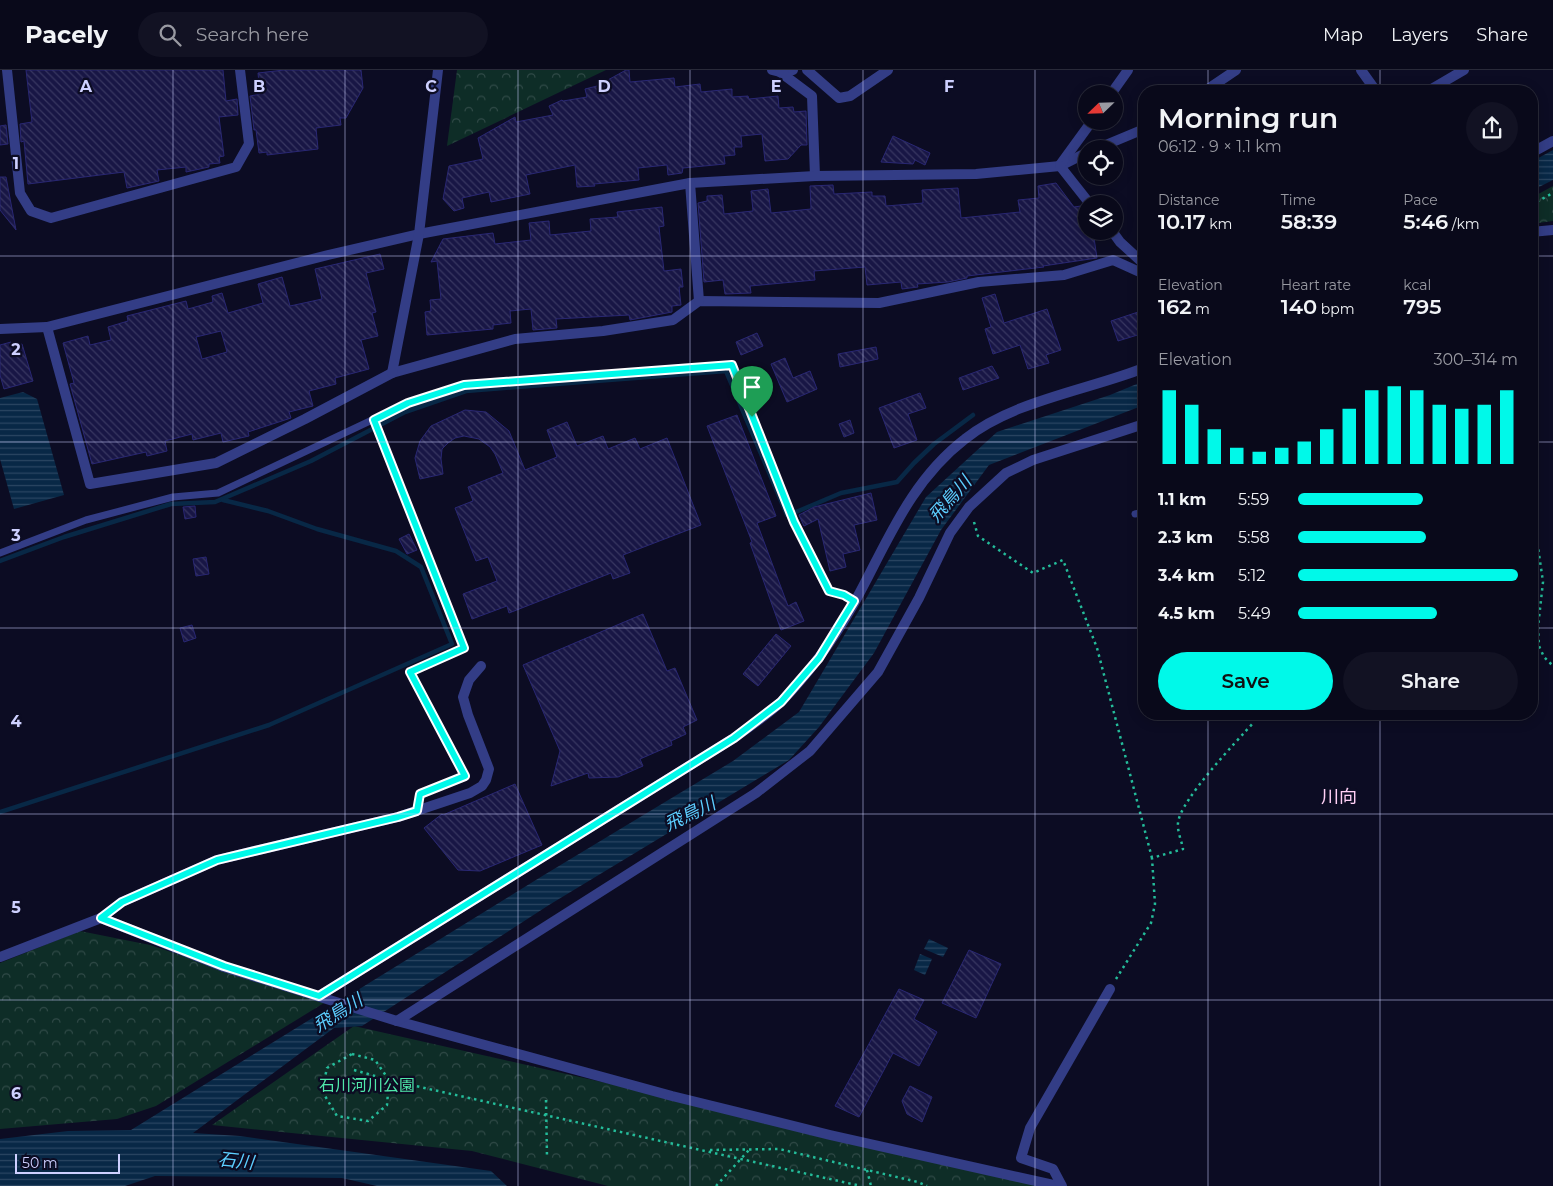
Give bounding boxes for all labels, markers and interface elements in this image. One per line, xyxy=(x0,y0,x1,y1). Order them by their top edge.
search box xyxy=(138,12,488,57)
text: Pacely xyxy=(25,20,108,49)
icon: search xyxy=(156,21,184,49)
text: Search here xyxy=(196,23,309,46)
text: Map xyxy=(1323,24,1363,46)
text: Layers xyxy=(1391,24,1448,46)
text: Share xyxy=(1476,24,1528,46)
text: A xyxy=(79,77,93,96)
text: B xyxy=(253,77,265,96)
text: C xyxy=(425,77,437,96)
text: D xyxy=(597,77,611,96)
text: E xyxy=(771,77,781,96)
text: F xyxy=(944,77,954,96)
north arrow xyxy=(1078,85,1122,130)
map controls xyxy=(1078,85,1123,240)
text: Morning run xyxy=(1158,101,1338,135)
button: share xyxy=(1466,102,1518,154)
text: 06:12 · 9 × 1.1 km xyxy=(1158,137,1282,156)
button: locate xyxy=(1078,140,1123,185)
text: 1 xyxy=(13,154,19,173)
text: Distance xyxy=(1158,191,1220,209)
text: Time xyxy=(1281,191,1316,209)
text: Pace xyxy=(1403,191,1438,209)
button: layers xyxy=(1078,195,1123,240)
text: 10.17 xyxy=(1158,209,1205,234)
text: 58:39 xyxy=(1281,209,1337,234)
text: 5:46 xyxy=(1403,209,1448,234)
text: km xyxy=(1205,215,1232,233)
text: /km xyxy=(1448,215,1480,233)
text: Elevation xyxy=(1158,276,1223,294)
text: Heart rate xyxy=(1281,276,1351,294)
text: kcal xyxy=(1403,276,1431,294)
text: 162 xyxy=(1158,294,1191,319)
text: 140 xyxy=(1281,294,1317,319)
text: 795 xyxy=(1403,294,1442,319)
text: m xyxy=(1191,300,1210,318)
text: bpm xyxy=(1317,300,1355,318)
text: 2 xyxy=(11,340,21,359)
text: Elevation xyxy=(1158,350,1232,369)
text: 300–314 m xyxy=(1433,350,1518,369)
pin xyxy=(731,366,773,417)
icon: arrive xyxy=(738,373,766,401)
water label: 飛鳥川 xyxy=(924,470,977,527)
text: 1.1 km xyxy=(1158,490,1206,509)
text: 5:59 xyxy=(1238,490,1269,509)
text: 3 xyxy=(10,526,21,545)
text: 2.3 km xyxy=(1158,528,1213,547)
text: 5:58 xyxy=(1238,528,1270,547)
text: 3.4 km xyxy=(1158,566,1214,585)
text: 5:12 xyxy=(1238,566,1265,585)
text: 4.5 km xyxy=(1158,604,1215,623)
text: 5:49 xyxy=(1238,604,1271,623)
button: Save xyxy=(1158,652,1333,710)
button: Share xyxy=(1343,652,1518,710)
text: 4 xyxy=(10,712,22,731)
district label: 川向 xyxy=(1321,786,1357,808)
water label: 飛鳥川 xyxy=(661,791,721,836)
text: 5 xyxy=(11,898,21,917)
water label: 飛鳥川 xyxy=(309,988,368,1037)
park label: 石川河川公園 xyxy=(319,1076,415,1095)
text: 6 xyxy=(11,1084,21,1103)
water label: 石川 xyxy=(217,1148,257,1174)
scale bar xyxy=(15,1151,120,1174)
text: 50 m xyxy=(22,1154,58,1172)

